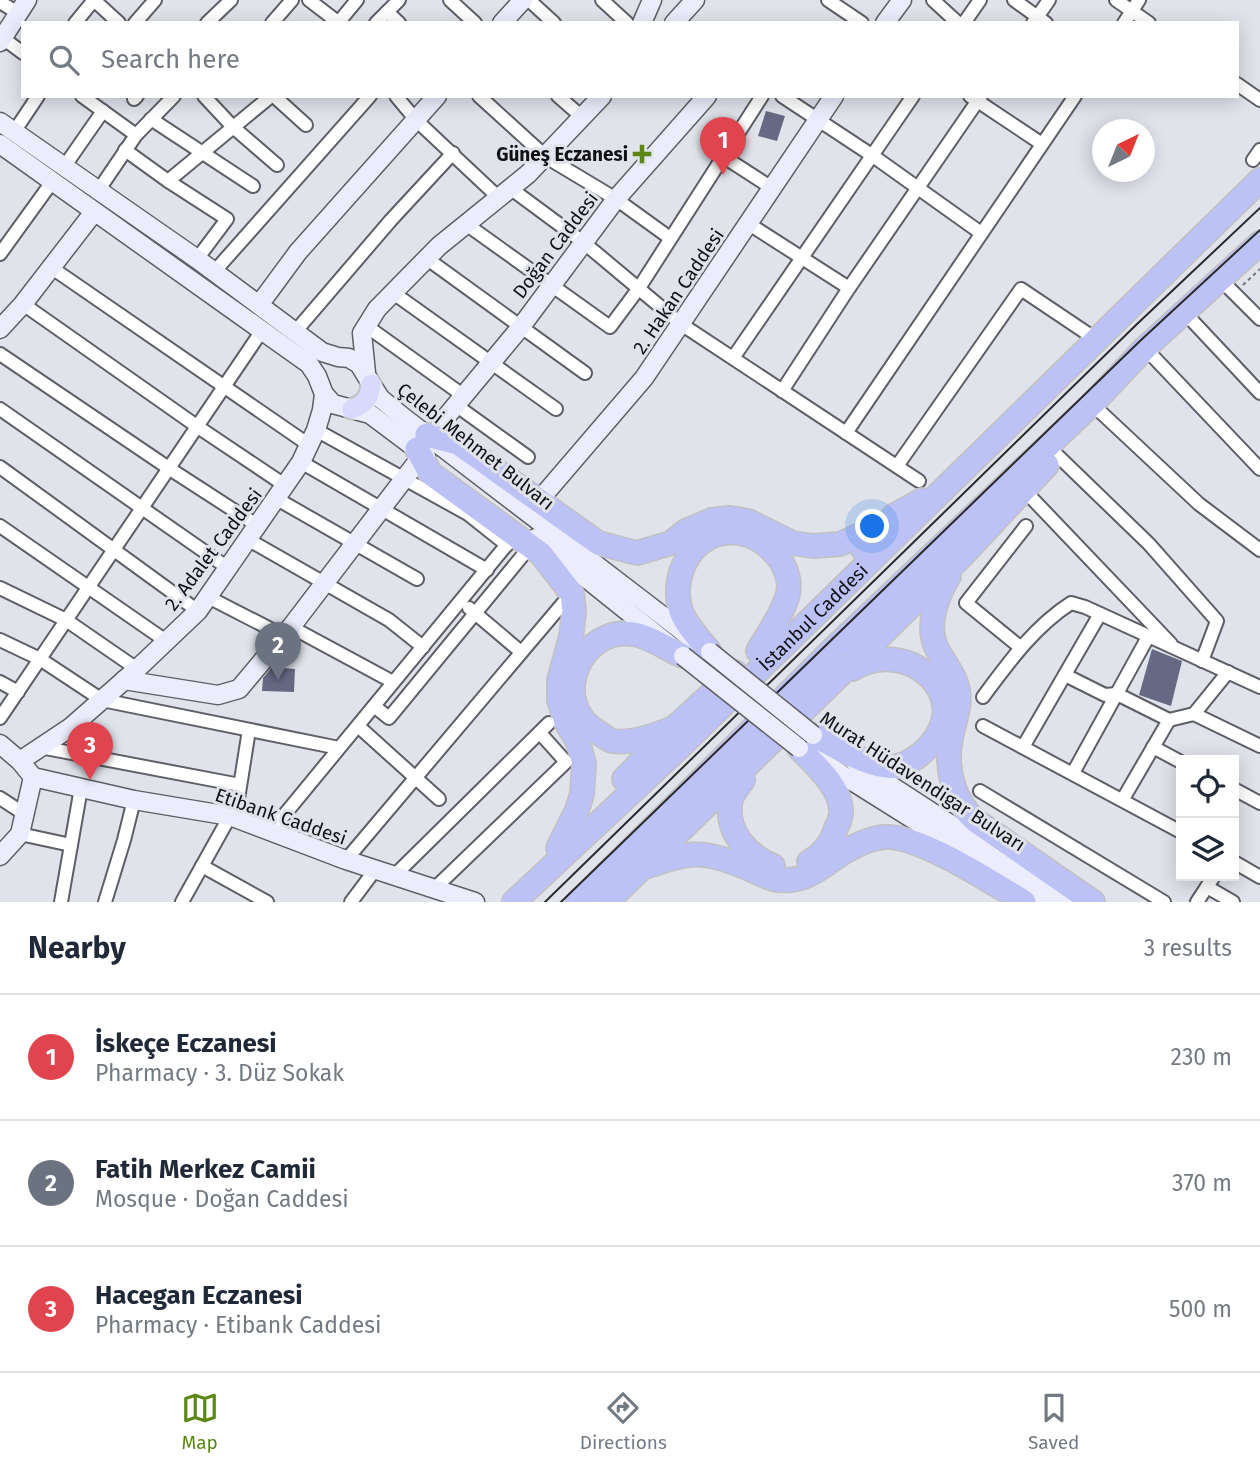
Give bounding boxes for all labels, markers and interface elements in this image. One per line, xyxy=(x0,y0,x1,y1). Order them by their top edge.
search box xyxy=(21,21,1239,98)
icon: search xyxy=(45,41,83,79)
text: Search here xyxy=(101,44,240,75)
pin: 1 xyxy=(700,117,746,175)
north arrow xyxy=(1092,119,1155,182)
place label: Güneş Eczanesi xyxy=(496,143,628,166)
marker: Güneş Eczanesi xyxy=(634,146,650,162)
street label: Doğan Caddesi xyxy=(508,187,603,303)
street label: 2. Hakan Caddesi xyxy=(628,224,729,358)
street label: Çelebi Mehmet Bulvarı xyxy=(393,378,559,515)
street label: 2. Adalet Caddesi xyxy=(160,484,267,615)
your location xyxy=(855,509,889,543)
street label: İstanbul Caddesi xyxy=(754,559,873,676)
pin: 2 xyxy=(255,622,301,680)
street label: Murat Hüdavendigar Bulvarı xyxy=(816,706,1030,856)
pin: 3 xyxy=(67,722,113,780)
map controls xyxy=(1176,755,1239,881)
button: locate xyxy=(1176,755,1239,818)
street label: Etibank Caddesi xyxy=(212,783,350,850)
button: layers xyxy=(1176,818,1239,881)
text: Nearby xyxy=(28,930,126,966)
text: 3 results xyxy=(1144,934,1232,962)
text: İskeçe Eczanesi xyxy=(95,1028,277,1059)
text: 1 xyxy=(46,1043,56,1071)
text: 230 m xyxy=(1171,1043,1232,1071)
text: Pharmacy · 3. Düz Sokak xyxy=(95,1059,344,1087)
text: Fatih Merkez Camii xyxy=(95,1154,316,1185)
text: 2 xyxy=(45,1169,57,1197)
text: 370 m xyxy=(1172,1169,1232,1197)
text: Mosque · Doğan Caddesi xyxy=(95,1185,349,1213)
text: Hacegan Eczanesi xyxy=(95,1280,303,1311)
text: 3 xyxy=(45,1295,57,1323)
text: 500 m xyxy=(1169,1295,1232,1323)
text: Pharmacy · Etibank Caddesi xyxy=(95,1311,382,1339)
tab: Map xyxy=(181,1389,219,1454)
tab: Directions xyxy=(580,1389,667,1454)
tab: Saved xyxy=(1028,1389,1079,1454)

